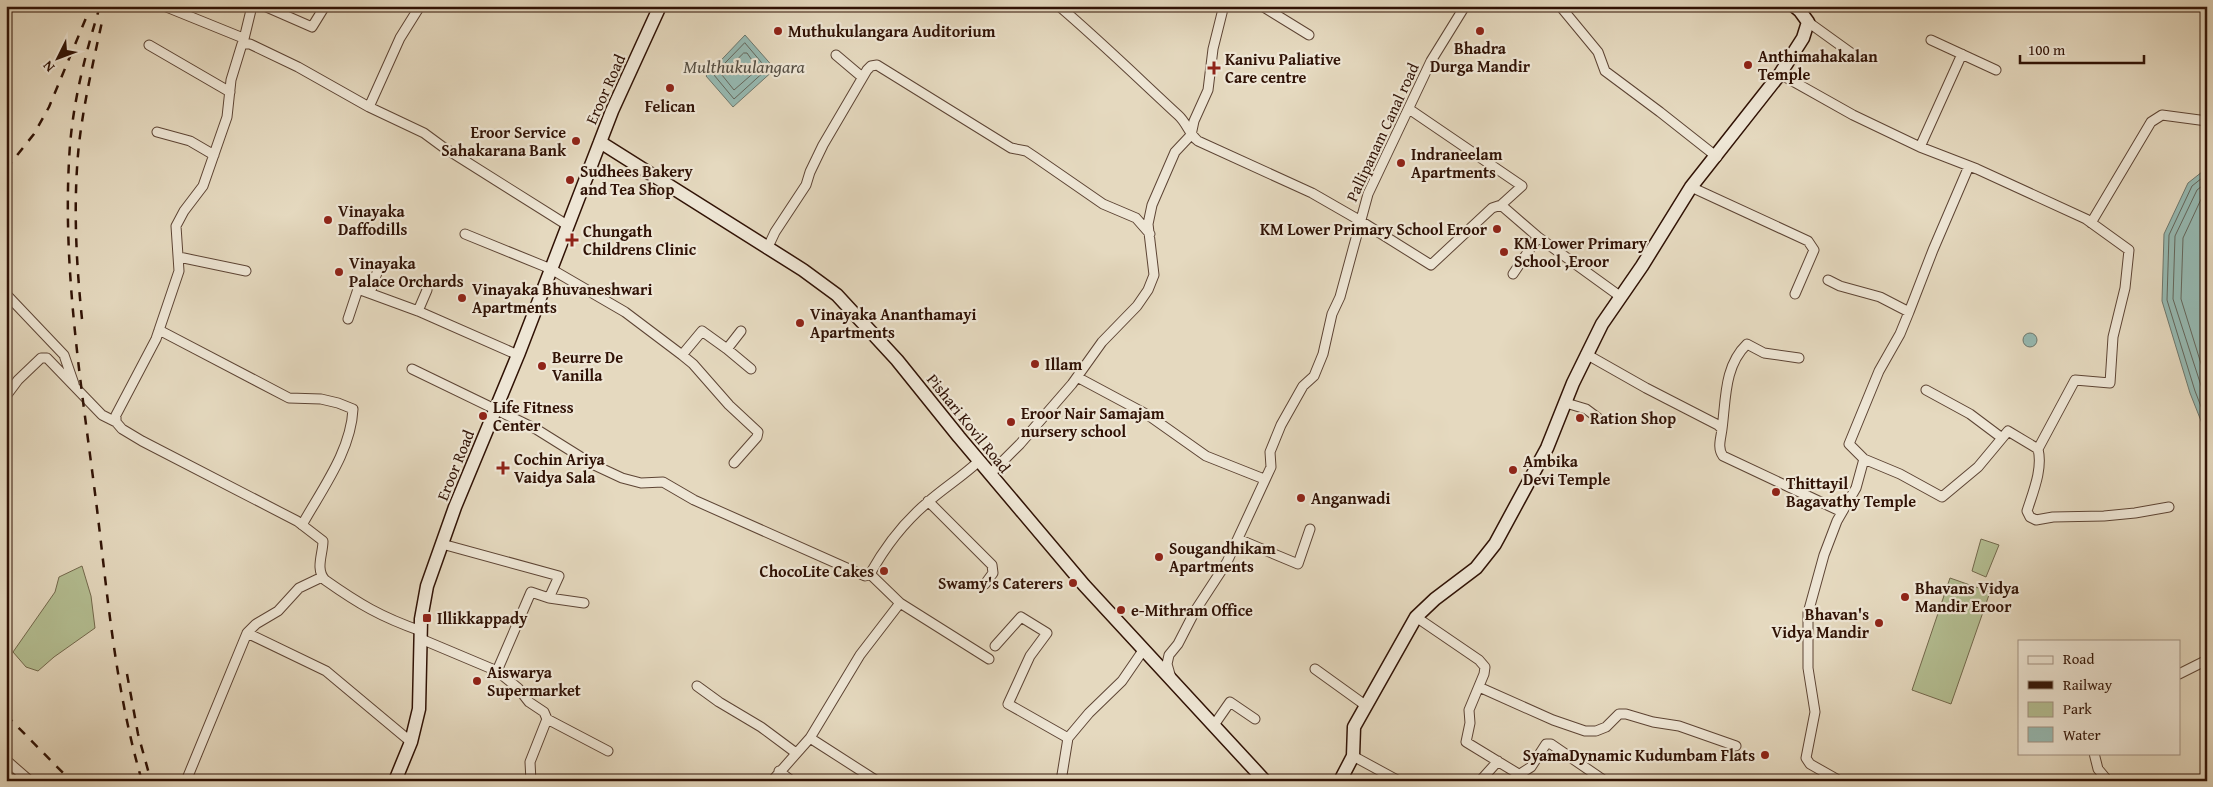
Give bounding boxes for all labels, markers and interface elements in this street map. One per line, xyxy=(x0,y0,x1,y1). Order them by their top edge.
place label: Muthukulangara Auditorium xyxy=(788,19,996,43)
marker: Muthukulangara Auditorium xyxy=(772,25,784,37)
marker: Bhadra Durga Mandir xyxy=(1474,25,1486,37)
north arrow xyxy=(32,32,82,82)
scale bar xyxy=(2020,32,2144,64)
place label: Bhadra Durga Mandir xyxy=(1430,36,1531,78)
text: 100 m xyxy=(2028,39,2066,60)
place label: Anthimahakalan Temple xyxy=(1758,44,1878,86)
place label: Kanivu Paliative Care centre xyxy=(1225,47,1341,89)
street label: Eroor Road xyxy=(579,50,631,128)
water label: Multhukulangara xyxy=(683,53,805,80)
text: N xyxy=(37,56,59,77)
street label: Pallipanam Canal road xyxy=(1339,58,1425,205)
marker: Anthimahakalan Temple xyxy=(1742,59,1754,71)
marker: Kanivu Paliative Care centre xyxy=(1207,61,1221,75)
marker: Felican xyxy=(664,82,676,94)
place label: Felican xyxy=(645,94,696,118)
place label: Eroor Service Sahakarana Bank xyxy=(441,120,567,162)
marker: Eroor Service Sahakarana Bank xyxy=(570,135,582,147)
place label: Indraneelam Apartments xyxy=(1411,142,1503,184)
marker: Indraneelam Apartments xyxy=(1395,157,1407,169)
place label: Sudhees Bakery and Tea Shop xyxy=(580,159,693,201)
marker: Sudhees Bakery and Tea Shop xyxy=(564,174,576,186)
place label: Vinayaka Daffodills xyxy=(338,199,407,241)
marker: Vinayaka Daffodills xyxy=(322,214,334,226)
place label: KM Lower Primary School Eroor xyxy=(1260,217,1488,241)
place label: Chungath Childrens Clinic xyxy=(583,219,697,261)
marker: KM Lower Primary School Eroor xyxy=(1491,223,1503,235)
place label: KM Lower Primary School ,Eroor xyxy=(1514,231,1648,273)
marker: Chungath Childrens Clinic xyxy=(565,233,579,247)
marker: KM Lower Primary School ,Eroor xyxy=(1498,246,1510,258)
place label: Vinayaka Palace Orchards xyxy=(349,251,464,293)
marker: Vinayaka Palace Orchards xyxy=(333,266,345,278)
place label: Vinayaka Bhuvaneshwari Apartments xyxy=(472,277,652,319)
marker: Vinayaka Bhuvaneshwari Apartments xyxy=(456,292,468,304)
place label: Vinayaka Ananthamayi Apartments xyxy=(810,302,976,344)
marker: Vinayaka Ananthamayi Apartments xyxy=(794,317,806,329)
place label: Beurre De Vanilla xyxy=(552,345,623,387)
place label: Illam xyxy=(1045,352,1083,376)
marker: Illam xyxy=(1029,358,1041,370)
marker: Beurre De Vanilla xyxy=(536,360,548,372)
street label: Pishari Kovil Road xyxy=(921,368,1017,478)
place label: Life Fitness Center xyxy=(493,395,574,437)
place label: Eroor Nair Samajam nursery school xyxy=(1021,401,1165,443)
place label: Ration Shop xyxy=(1590,406,1676,430)
marker: Life Fitness Center xyxy=(477,410,489,422)
marker: Ration Shop xyxy=(1574,412,1586,424)
marker: Eroor Nair Samajam nursery school xyxy=(1005,416,1017,428)
street label: Eroor Road xyxy=(430,426,480,504)
place label: Cochin Ariya Vaidya Sala xyxy=(514,447,606,489)
place label: Ambika Devi Temple xyxy=(1523,449,1610,491)
marker: Cochin Ariya Vaidya Sala xyxy=(496,461,510,475)
marker: Ambika Devi Temple xyxy=(1507,464,1519,476)
place label: Thittayil Bagavathy Temple xyxy=(1786,471,1916,513)
place label: Anganwadi xyxy=(1311,486,1390,510)
marker: Thittayil Bagavathy Temple xyxy=(1770,486,1782,498)
marker: Anganwadi xyxy=(1295,492,1307,504)
place label: Sougandhikam Apartments xyxy=(1169,536,1276,578)
marker: Sougandhikam Apartments xyxy=(1153,551,1165,563)
place label: ChocoLite Cakes xyxy=(760,559,874,583)
marker: ChocoLite Cakes xyxy=(878,565,890,577)
place label: Swamy's Caterers xyxy=(938,571,1063,595)
place label: Bhavans Vidya Mandir Eroor xyxy=(1915,576,2020,618)
marker: Swamy's Caterers xyxy=(1067,577,1079,589)
marker: Bhavans Vidya Mandir Eroor xyxy=(1899,591,1911,603)
place label: e-Mithram Office xyxy=(1131,598,1253,622)
place label: Bhavan's Vidya Mandir xyxy=(1772,602,1870,644)
marker: e-Mithram Office xyxy=(1115,604,1127,616)
place label: Illikkappady xyxy=(437,606,528,630)
marker: Illikkappady xyxy=(421,612,433,624)
marker: Bhavan's Vidya Mandir xyxy=(1873,617,1885,629)
legend xyxy=(2018,640,2180,754)
text: Road xyxy=(2063,648,2094,669)
place label: Aiswarya Supermarket xyxy=(487,660,581,702)
text: Railway xyxy=(2063,674,2113,695)
marker: Aiswarya Supermarket xyxy=(471,675,483,687)
text: Park xyxy=(2063,698,2092,719)
text: Water xyxy=(2063,724,2101,745)
place label: SyamaDynamic Kudumbam Flats xyxy=(1523,743,1755,767)
marker: SyamaDynamic Kudumbam Flats xyxy=(1759,749,1771,761)

